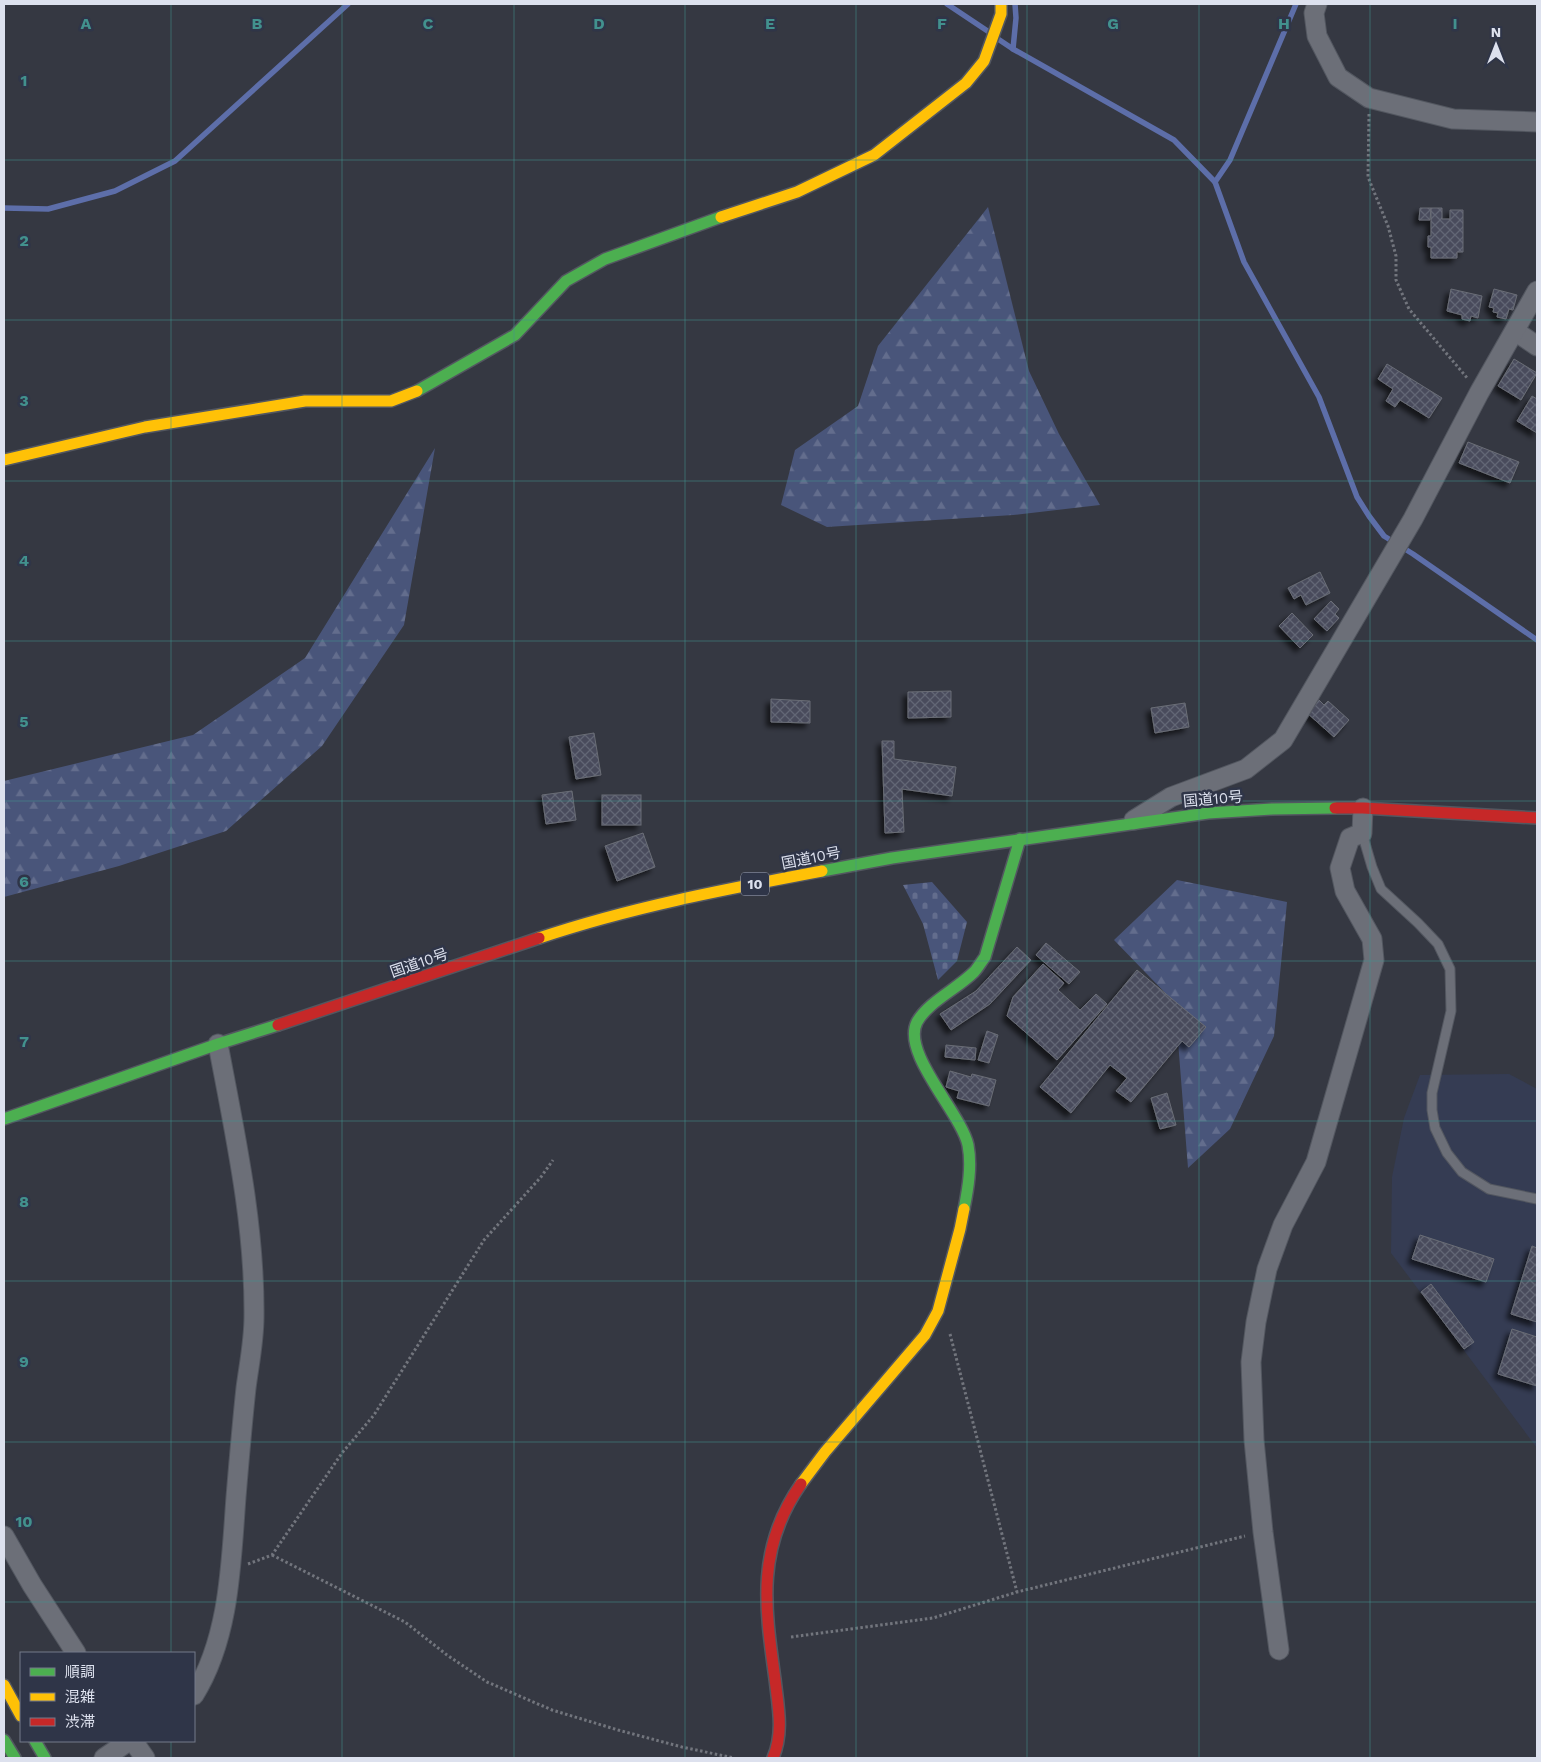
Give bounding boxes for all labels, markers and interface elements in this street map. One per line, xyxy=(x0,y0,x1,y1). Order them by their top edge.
text: A xyxy=(81,14,92,33)
text: B xyxy=(252,14,263,33)
text: C xyxy=(423,14,434,33)
text: D xyxy=(593,14,605,33)
text: E xyxy=(765,14,775,33)
text: F xyxy=(937,14,947,33)
text: G xyxy=(1107,14,1119,33)
text: H xyxy=(1278,14,1290,33)
text: I xyxy=(1452,14,1458,33)
north arrow xyxy=(1471,20,1521,70)
text: N xyxy=(1491,24,1501,40)
text: 1 xyxy=(21,71,27,90)
text: 2 xyxy=(19,231,29,250)
text: 3 xyxy=(19,391,29,410)
text: 4 xyxy=(19,551,29,570)
text: 5 xyxy=(19,712,29,731)
street label: 国道10号 xyxy=(1182,787,1244,811)
street label: 国道10号 xyxy=(780,843,842,873)
text: 6 xyxy=(19,872,29,891)
road number: 10 xyxy=(741,872,769,896)
street label: 国道10号 xyxy=(388,945,450,981)
text: 7 xyxy=(19,1032,29,1051)
text: 8 xyxy=(19,1192,29,1211)
text: 9 xyxy=(19,1352,29,1371)
text: 10 xyxy=(15,1512,33,1531)
legend xyxy=(20,1652,195,1742)
text: 順調 xyxy=(65,1663,95,1681)
text: 混雑 xyxy=(65,1688,95,1706)
text: 渋滞 xyxy=(65,1713,95,1731)

